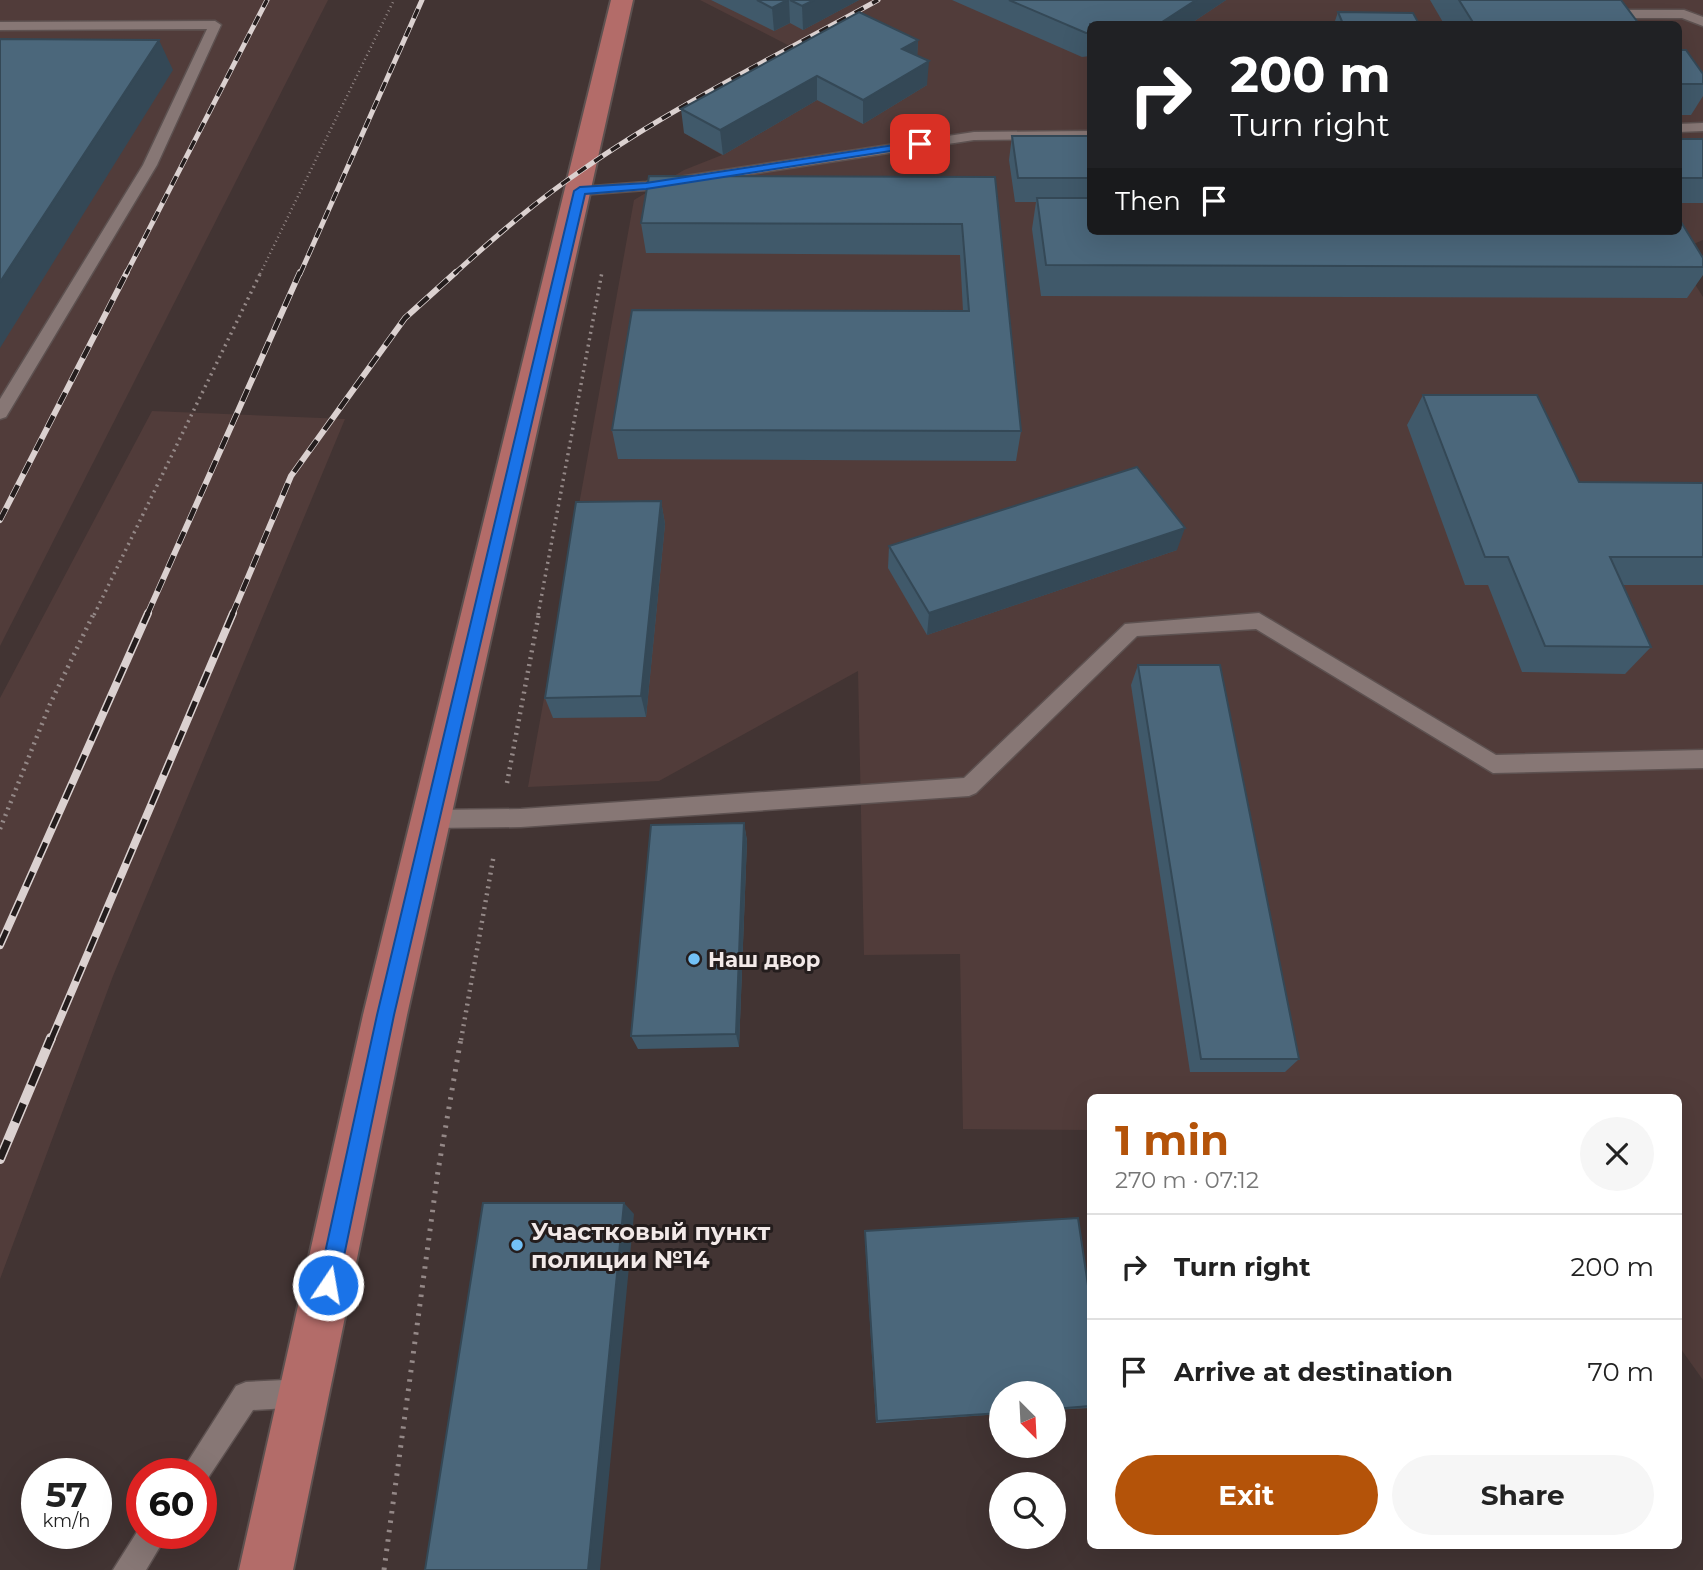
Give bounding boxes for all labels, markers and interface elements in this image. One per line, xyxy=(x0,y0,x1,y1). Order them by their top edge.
text: 200 m xyxy=(1230,45,1391,104)
icon: right xyxy=(1115,49,1206,140)
text: Turn right xyxy=(1230,105,1390,144)
pin xyxy=(890,114,950,174)
icon: arrive xyxy=(901,125,939,163)
icon: arrive xyxy=(1195,182,1233,220)
text: Then xyxy=(1115,185,1181,217)
place label: Наш двор xyxy=(708,947,820,972)
marker: Наш двор xyxy=(686,951,702,967)
text: 1 min xyxy=(1115,1114,1229,1166)
button: close xyxy=(1580,1117,1654,1191)
text: 270 m · 07:12 xyxy=(1115,1166,1259,1194)
place label: Участковый пункт полиции №14 xyxy=(531,1217,771,1274)
marker: Участковый пункт полиции №14 xyxy=(509,1237,525,1253)
position arrow xyxy=(291,1248,365,1322)
icon: right xyxy=(1115,1248,1153,1286)
text: Turn right xyxy=(1174,1251,1310,1283)
text: 200 m xyxy=(1570,1251,1654,1283)
icon: arrive xyxy=(1115,1353,1153,1391)
text: Arrive at destination xyxy=(1174,1356,1453,1388)
text: 70 m xyxy=(1588,1356,1654,1388)
north arrow xyxy=(989,1381,1066,1458)
map controls xyxy=(989,1381,1066,1549)
button: Exit xyxy=(1115,1455,1378,1535)
button: Share xyxy=(1392,1455,1654,1535)
speed limit sign: 60 xyxy=(126,1458,217,1549)
button: search xyxy=(989,1472,1066,1549)
text: 57 xyxy=(45,1473,88,1516)
text: km/h xyxy=(42,1510,91,1532)

